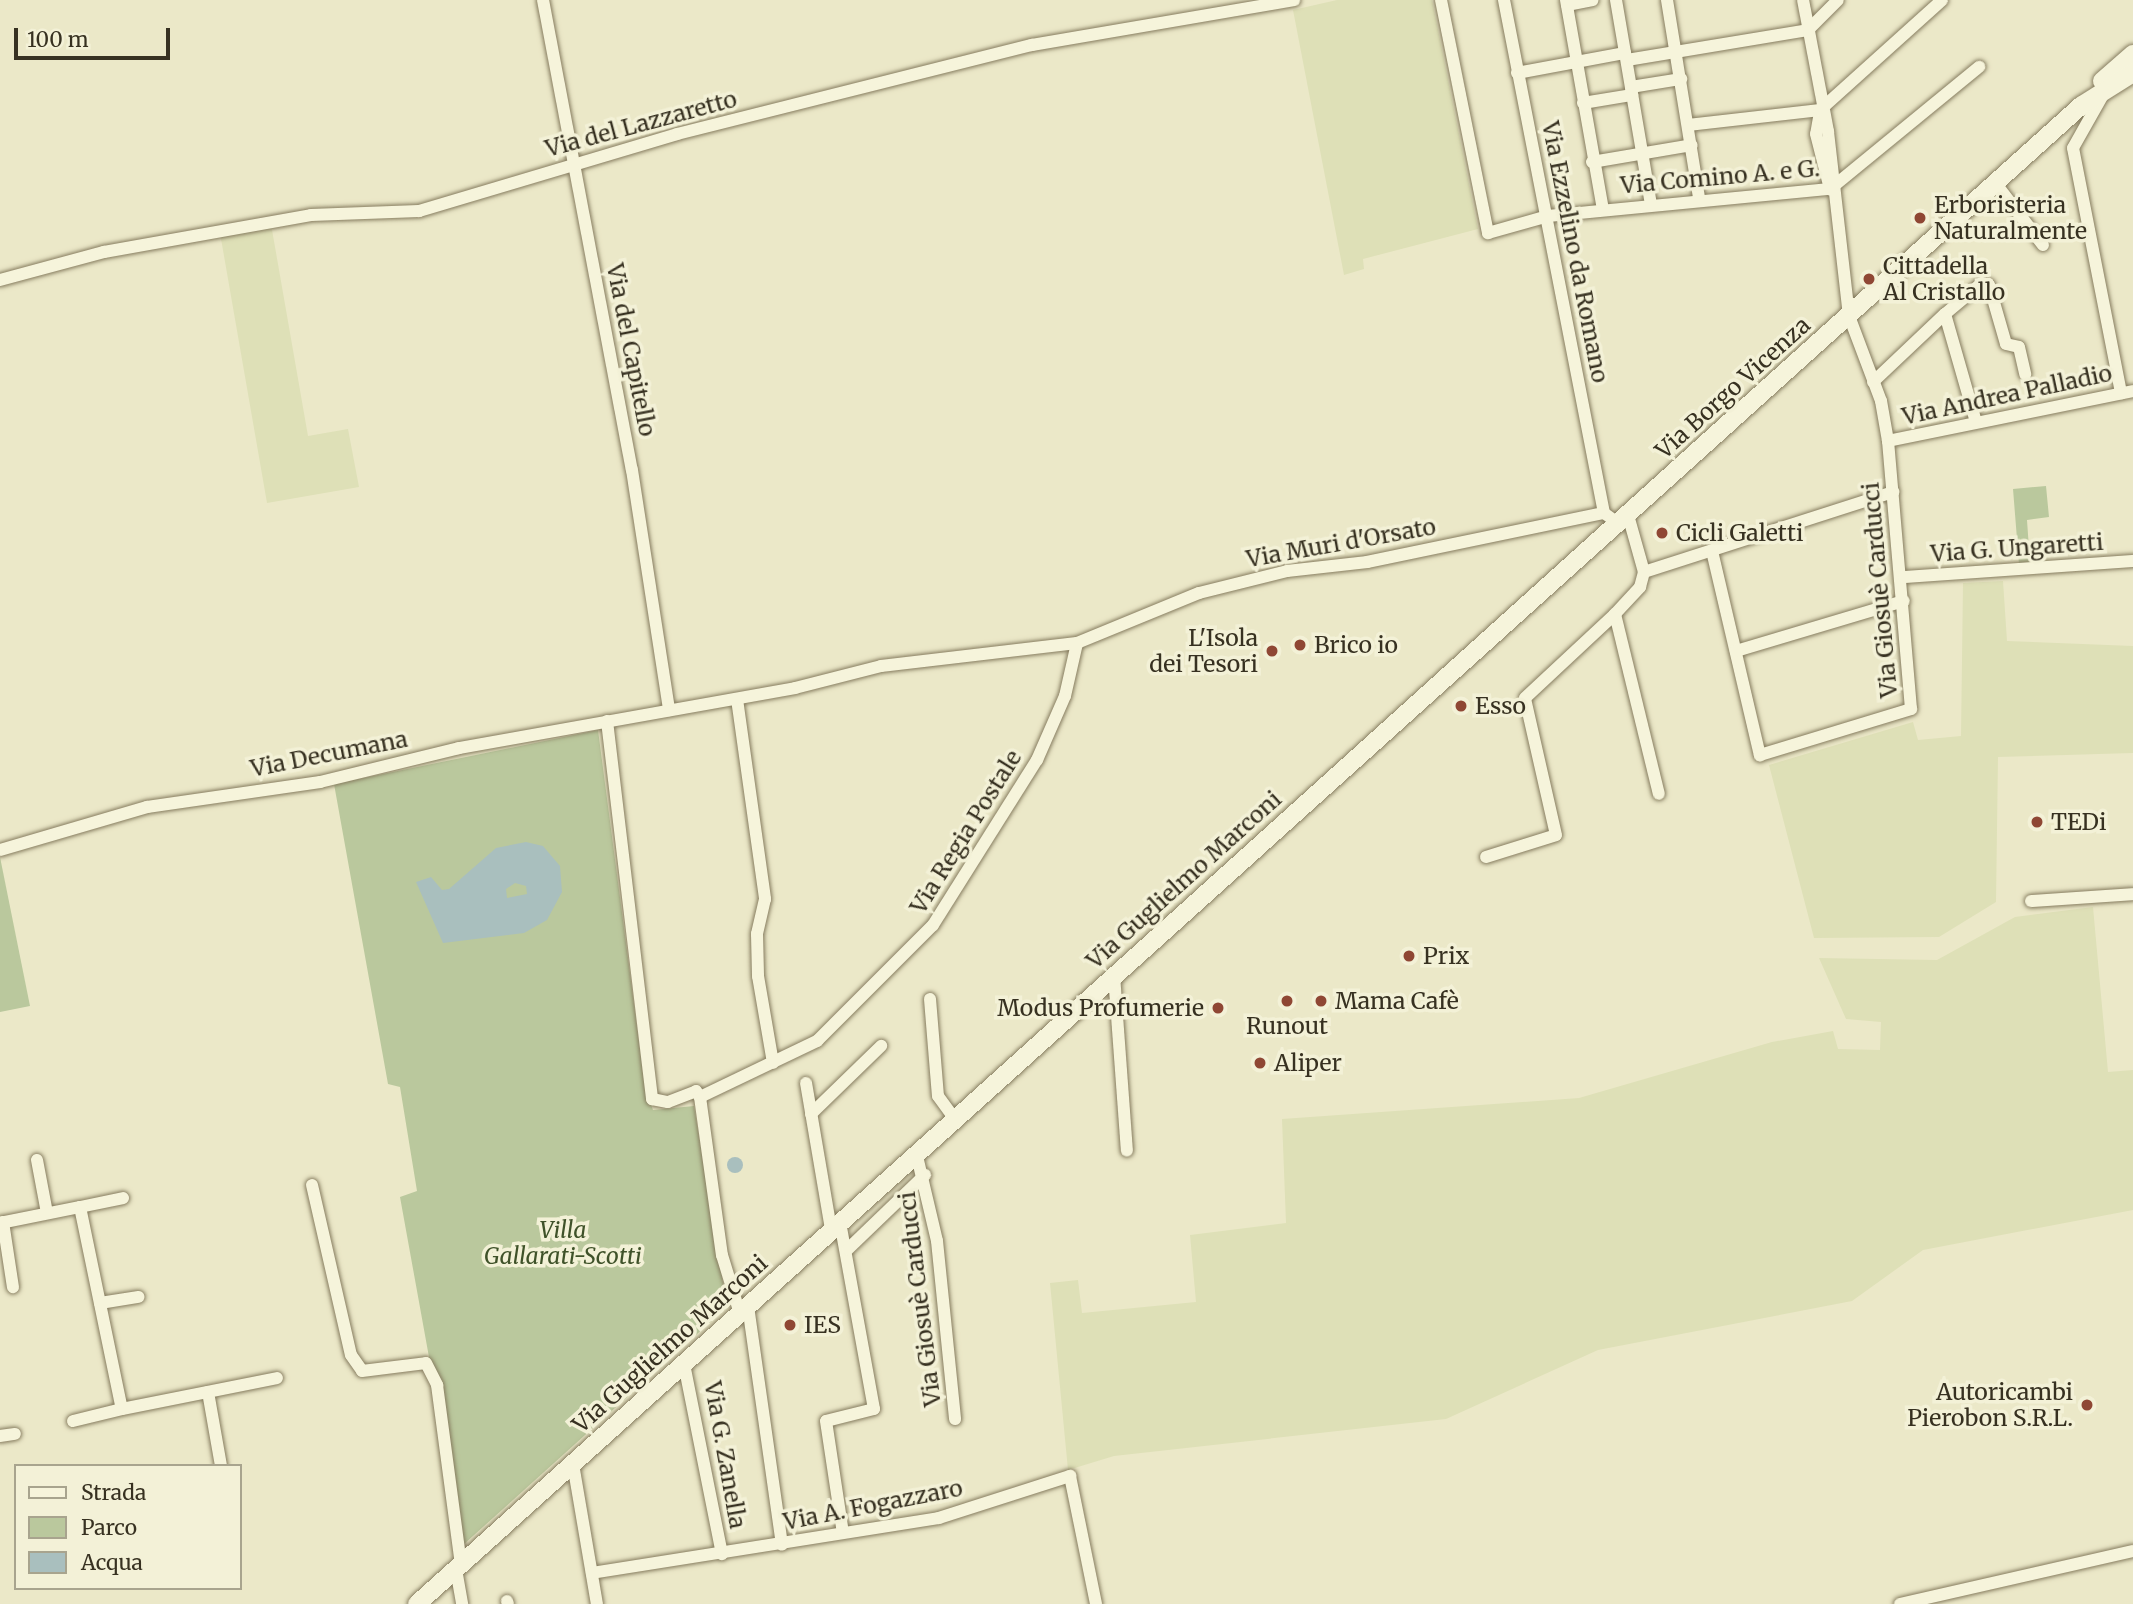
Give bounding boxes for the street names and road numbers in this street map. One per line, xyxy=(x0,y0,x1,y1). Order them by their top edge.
street label: Via del Lazzaretto xyxy=(542,85,740,163)
street label: Via Ezzelino da Romano xyxy=(1536,119,1614,385)
street label: Via Comino A. e G. xyxy=(1619,155,1821,199)
street label: Via del Capitello xyxy=(601,261,661,439)
street label: Via Borgo Vicenza xyxy=(1650,311,1816,465)
street label: Via Andrea Palladio xyxy=(1900,359,2114,431)
street label: Via Giosuè Carducci xyxy=(1857,481,1903,699)
street label: Via Muri d'Orsato xyxy=(1244,513,1438,573)
street label: Via G. Ungaretti xyxy=(1930,528,2104,568)
street label: Via Decumana xyxy=(248,725,410,783)
street label: Via Regia Postale xyxy=(905,745,1027,919)
street label: Via Guglielmo Marconi xyxy=(1081,785,1287,975)
street label: Via Giosuè Carducci xyxy=(893,1190,947,1408)
street label: Via Guglielmo Marconi xyxy=(567,1249,773,1439)
street label: Via G. Zanella xyxy=(698,1379,752,1531)
street label: Via A. Fogazzaro xyxy=(781,1474,965,1536)

